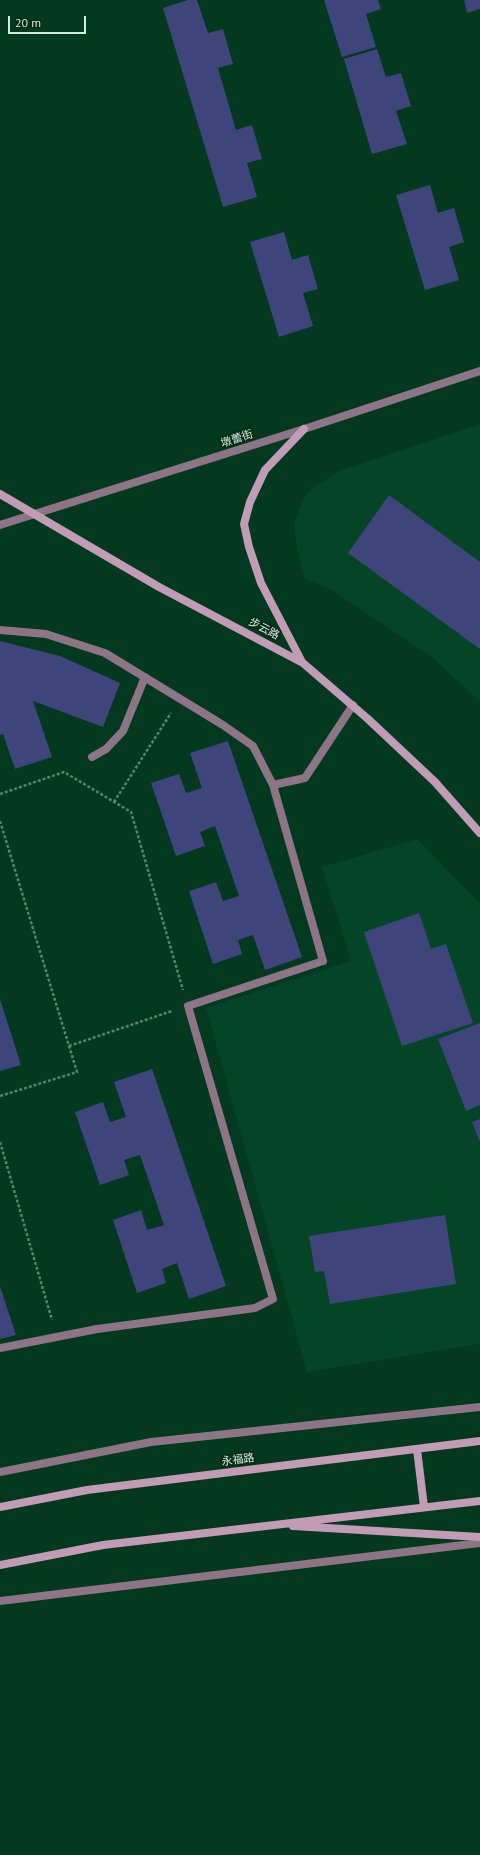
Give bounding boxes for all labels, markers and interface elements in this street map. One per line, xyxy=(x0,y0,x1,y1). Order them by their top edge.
scale bar xyxy=(10,8,88,34)
text: 20 m xyxy=(15,15,41,30)
street label: 墩蕾街 xyxy=(219,428,255,450)
street label: 步云路 xyxy=(246,615,282,643)
street label: 永福路 xyxy=(221,1451,255,1469)

